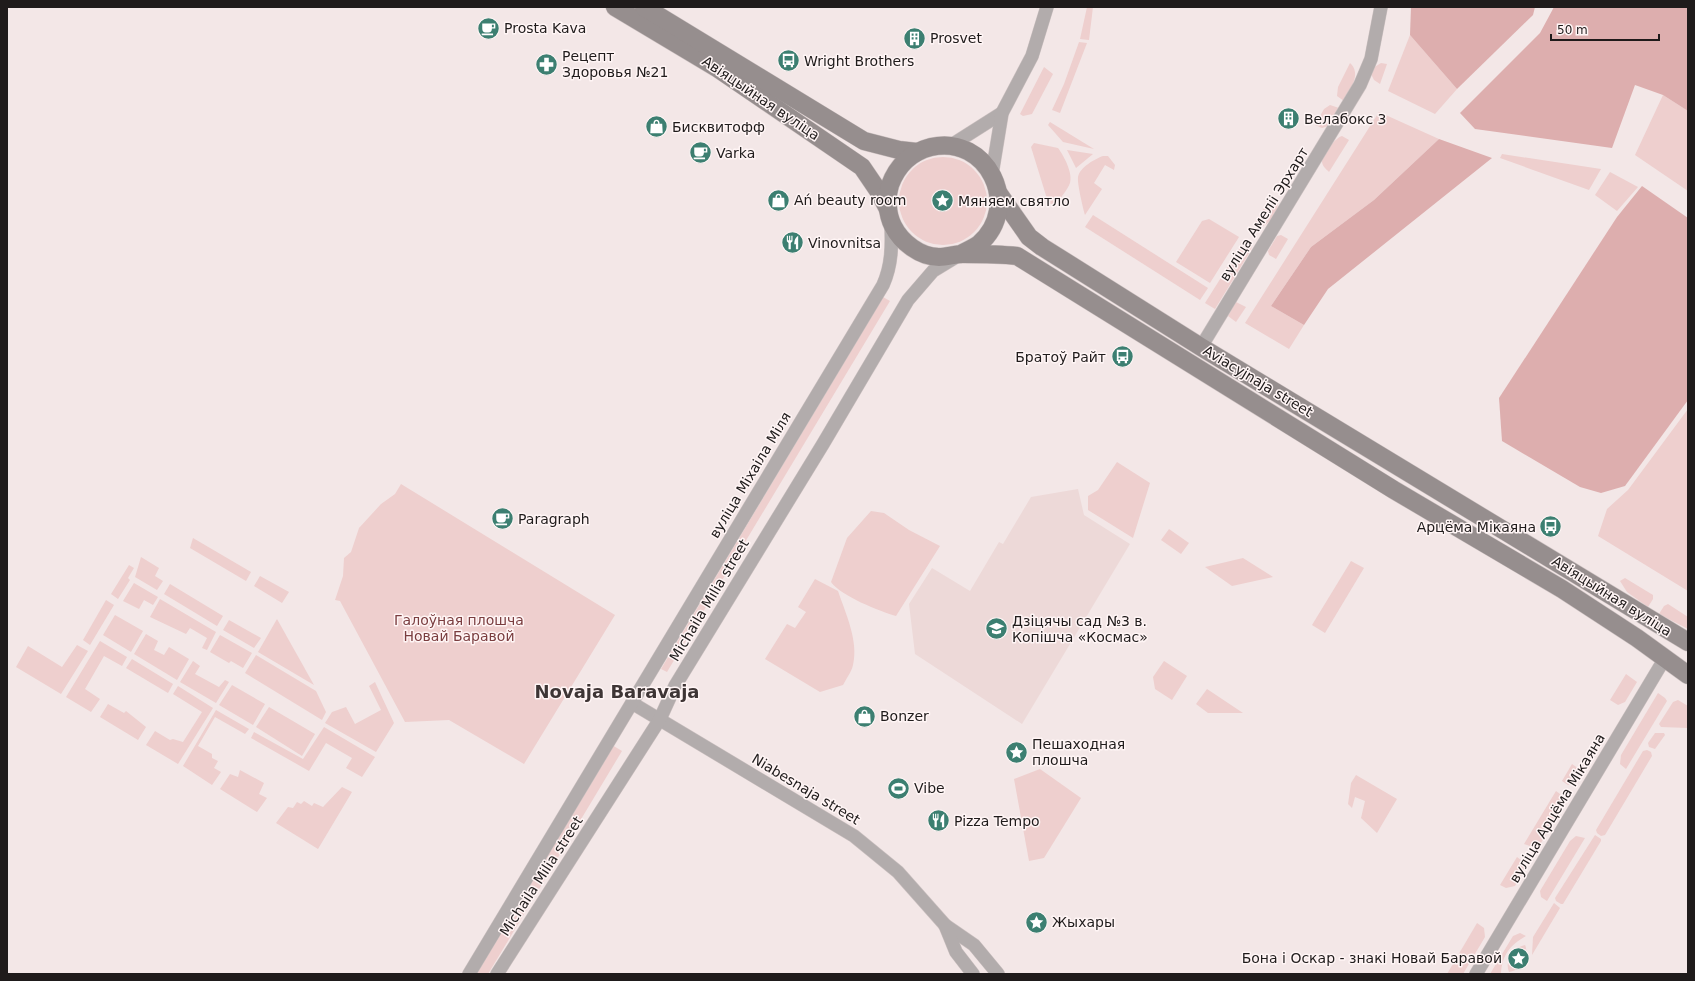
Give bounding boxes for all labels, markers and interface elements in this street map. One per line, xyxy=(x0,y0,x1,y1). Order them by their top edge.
cafe icon: Prosta Kava xyxy=(476,15,502,41)
scale bar xyxy=(1551,16,1659,42)
place label: Prosta Kava xyxy=(504,20,586,36)
text: 50 m xyxy=(1557,23,1588,37)
building icon: Prosvet xyxy=(901,25,927,51)
place label: Prosvet xyxy=(930,30,982,46)
place label: Рецепт Здоровья №21 xyxy=(562,48,668,80)
bus stop icon: Wright Brothers xyxy=(776,48,802,74)
pharmacy icon: Рецепт Здоровья №21 xyxy=(534,51,560,77)
street label: Авіяцыйная вуліца xyxy=(699,53,823,143)
place label: Wright Brothers xyxy=(804,53,914,69)
building icon: Велабокс 3 xyxy=(1276,106,1302,132)
place label: Велабокс 3 xyxy=(1304,111,1386,127)
shop icon: Бисквитофф xyxy=(644,114,670,140)
place label: Бисквитофф xyxy=(672,119,765,135)
cafe icon: Varka xyxy=(687,140,713,166)
street label: вуліца Амеліі Эрхарт xyxy=(1216,144,1312,284)
place label: Varka xyxy=(716,145,755,161)
shop icon: Ań beauty room xyxy=(765,187,791,213)
place icon: Мяняем святло xyxy=(930,188,956,214)
place label: Ań beauty room xyxy=(794,192,906,208)
place label: Мяняем святло xyxy=(958,193,1070,209)
restaurant icon: Vinovnitsa xyxy=(780,230,806,256)
place label: Vinovnitsa xyxy=(808,235,881,251)
street label: Aviacyjnaja street xyxy=(1200,342,1316,420)
bus stop icon: Братоў Райт xyxy=(1109,344,1135,370)
place label: Братоў Райт xyxy=(1015,349,1106,365)
street label: вуліца Міхаіла Міля xyxy=(706,409,794,541)
cafe icon: Paragraph xyxy=(490,506,516,532)
place label: Paragraph xyxy=(518,511,590,527)
bus stop icon: Арцёма Мікаяна xyxy=(1538,514,1564,540)
place label: Арцёма Мікаяна xyxy=(1417,519,1536,535)
street label: Michaila Milia street xyxy=(666,536,752,664)
street label: Авіяцыйная вуліца xyxy=(1549,553,1675,639)
park label: Галоўная плошча Новай Баравой xyxy=(394,612,524,644)
place label: Дзіцячы сад №3 в. Копішча «Космас» xyxy=(1012,613,1148,645)
school or university icon: Дзіцячы сад №3 в. Копішча «Космас» xyxy=(983,616,1009,642)
district label: Novaja Baravaja xyxy=(535,681,699,702)
shop icon: Bonzer xyxy=(852,703,878,729)
place label: Bonzer xyxy=(880,708,929,724)
street label: вуліца Арцёма Мікаяна xyxy=(1506,730,1608,886)
place label: Пешаходная плошча xyxy=(1032,736,1125,768)
place icon: Пешаходная плошча xyxy=(1003,739,1029,765)
street label: Niabesnaja street xyxy=(749,750,863,828)
sports icon: Vibe xyxy=(885,775,911,801)
place label: Vibe xyxy=(914,780,945,796)
restaurant icon: Pizza Tempo xyxy=(926,808,952,834)
street label: Michaila Milia street xyxy=(496,813,586,939)
place label: Pizza Tempo xyxy=(954,813,1040,829)
place icon: Жыхары xyxy=(1023,909,1049,935)
place label: Жыхары xyxy=(1052,914,1115,930)
place icon: Бона і Оскар - знакі Новай Баравой xyxy=(1505,945,1531,971)
place label: Бона і Оскар - знакі Новай Баравой xyxy=(1242,950,1502,966)

